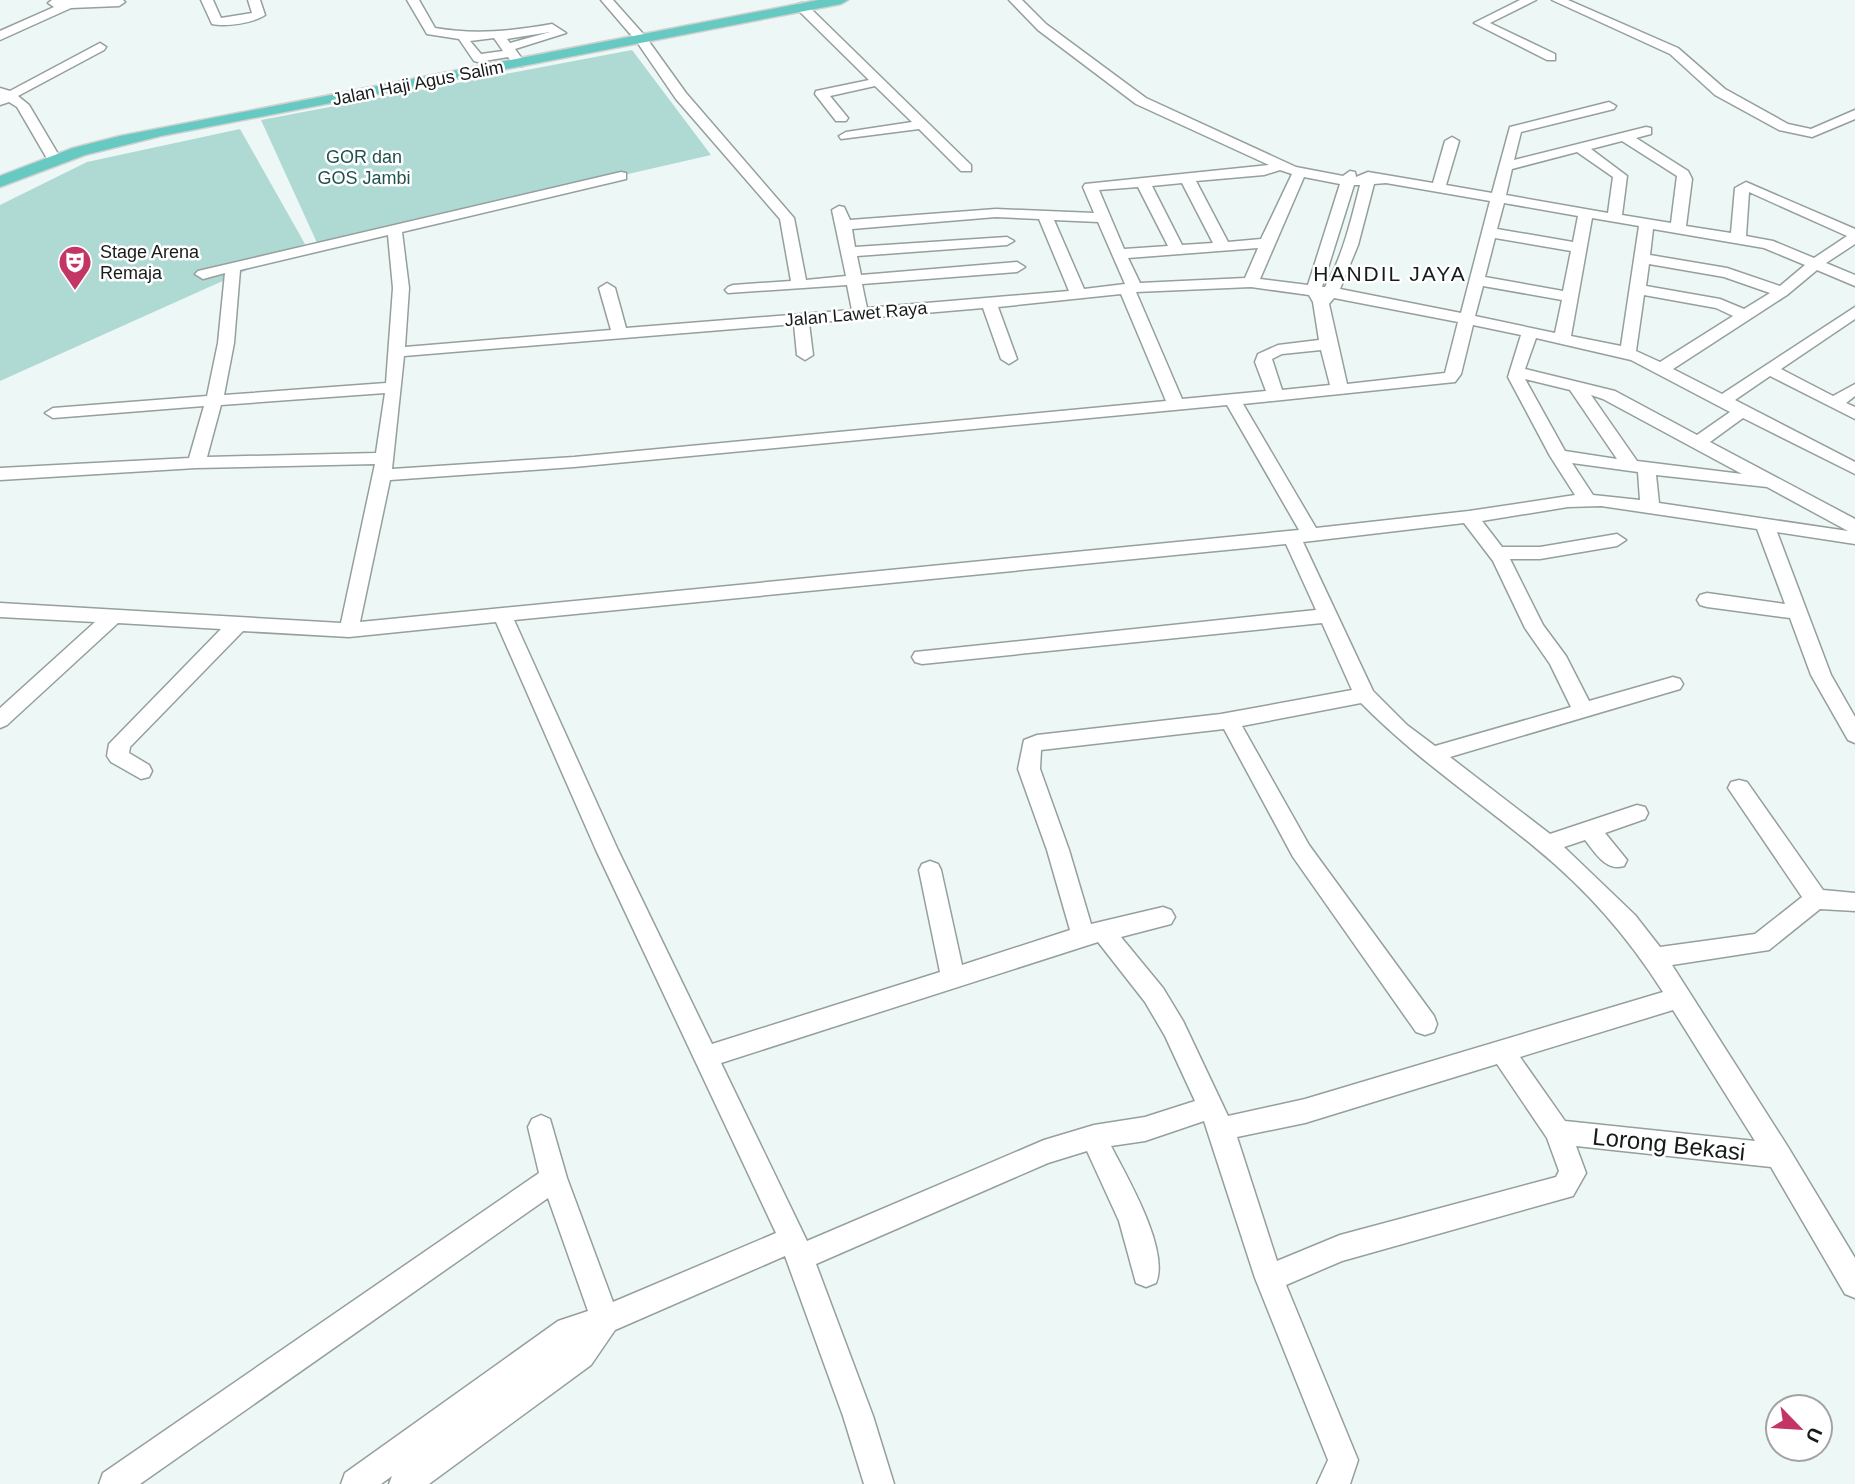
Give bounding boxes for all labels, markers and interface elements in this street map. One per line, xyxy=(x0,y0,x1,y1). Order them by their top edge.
street label: Jalan Haji Agus Salim xyxy=(331,57,505,109)
park label: GOR dan GOS Jambi xyxy=(317,147,411,188)
place label: Stage Arena Remaja xyxy=(100,242,200,283)
theatre icon: Stage Arena Remaja xyxy=(56,243,94,292)
district label: HANDIL JAYA xyxy=(1313,262,1467,285)
street label: Jalan Lawet Raya xyxy=(784,298,929,330)
street label: Lorong Bekasi xyxy=(1591,1123,1747,1165)
north arrow xyxy=(1764,1393,1834,1463)
text: U xyxy=(1802,1424,1826,1446)

